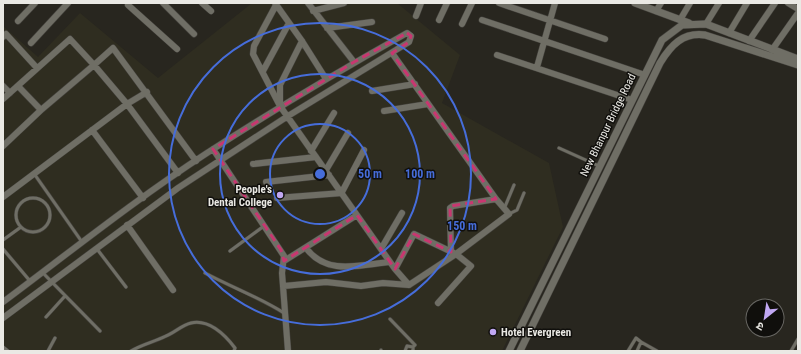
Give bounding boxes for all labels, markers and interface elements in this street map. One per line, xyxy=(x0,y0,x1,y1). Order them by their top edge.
street label: New Bhanpur Bridge Road xyxy=(577,71,639,179)
centre of rings xyxy=(313,167,327,181)
text: 50 m xyxy=(358,167,382,181)
text: 100 m xyxy=(405,167,435,181)
place label: People's Dental College xyxy=(208,183,272,209)
marker: People's Dental College xyxy=(275,190,285,200)
text: 150 m xyxy=(447,219,477,233)
north arrow xyxy=(745,298,785,338)
text: उ xyxy=(754,319,766,333)
place label: Hotel Evergreen xyxy=(501,326,571,339)
marker: Hotel Evergreen xyxy=(488,327,498,337)

